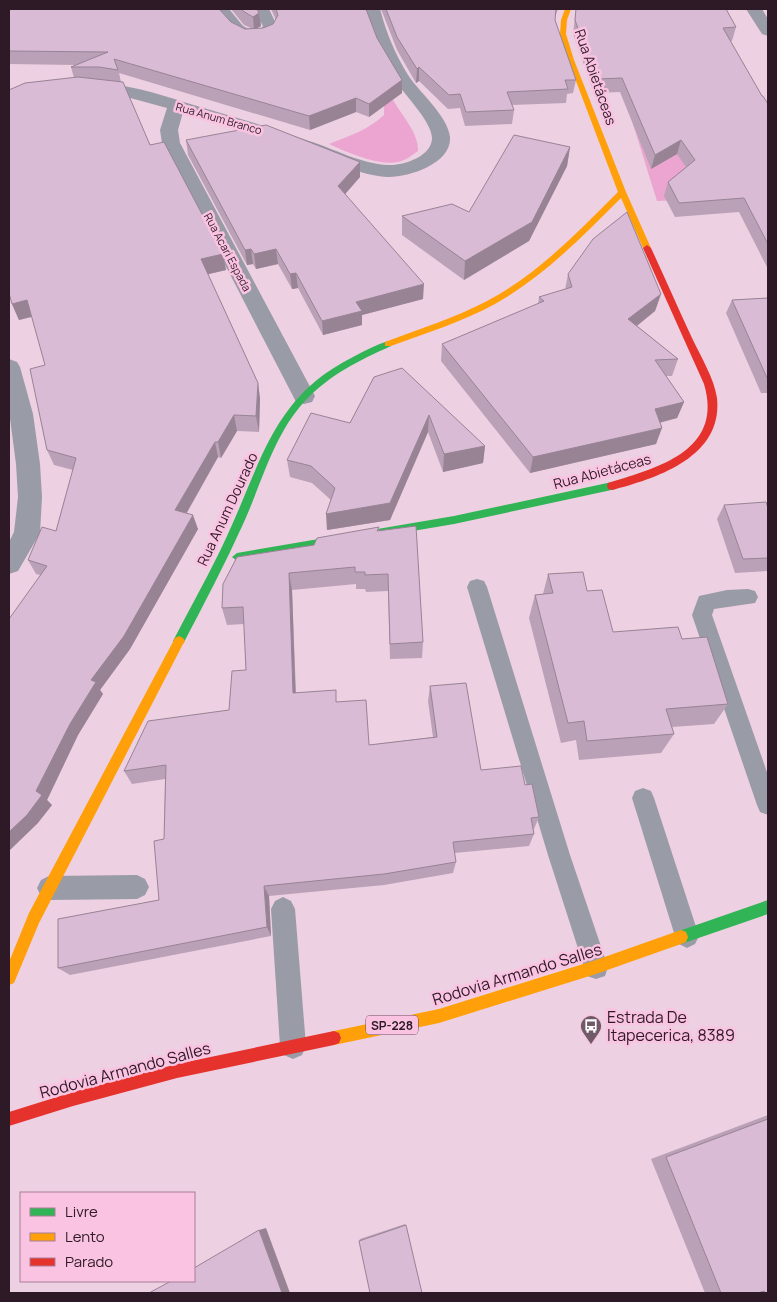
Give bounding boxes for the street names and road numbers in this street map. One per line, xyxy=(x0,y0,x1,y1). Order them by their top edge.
street label: Rua Abietáceas xyxy=(571,26,621,128)
street label: Rua Anum Branco xyxy=(174,99,264,138)
street label: Rua Acari Espada xyxy=(201,210,255,294)
street label: Rua Anum Dourado xyxy=(192,449,262,569)
street label: Rua Abietáceas xyxy=(551,449,653,493)
street label: Rodovia Armando Salles xyxy=(430,938,604,1010)
road number: SP-228 xyxy=(366,1016,418,1034)
street label: Rodovia Armando Salles xyxy=(37,1037,213,1103)

